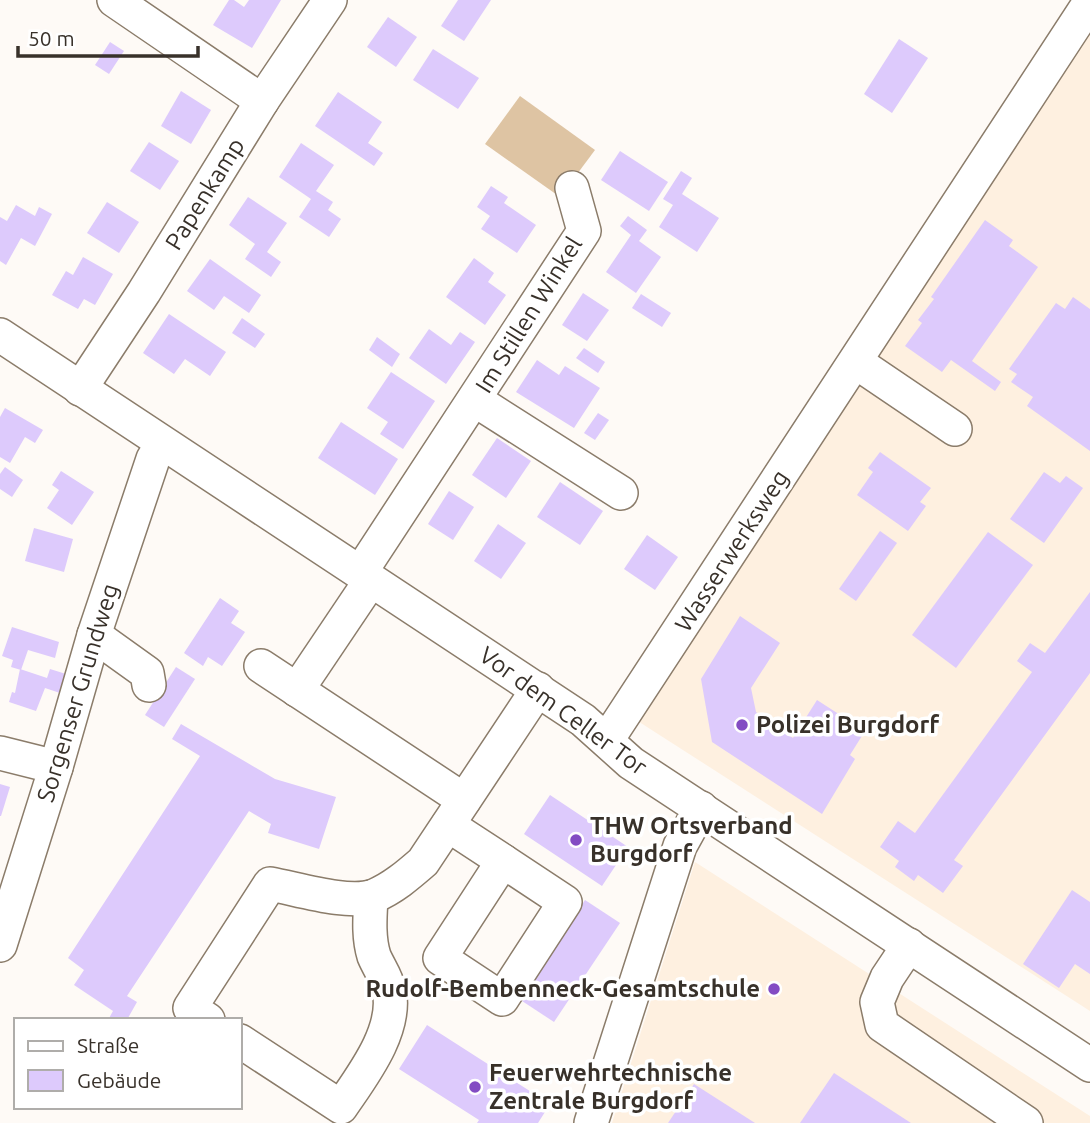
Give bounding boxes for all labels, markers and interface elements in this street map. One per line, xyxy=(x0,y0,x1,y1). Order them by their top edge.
scale bar xyxy=(18,14,198,58)
text: 50 m xyxy=(28,26,75,50)
street label: Papenkamp xyxy=(160,133,250,255)
street label: Im Stillen Winkel xyxy=(470,232,587,398)
street label: Wasserwerksweg xyxy=(669,465,794,636)
street label: Sorgenser Grundweg xyxy=(31,580,124,805)
street label: Vor dem Celler Tor xyxy=(474,641,652,780)
place label: Polizei Burgdorf xyxy=(756,711,940,738)
marker: Polizei Burgdorf xyxy=(734,717,750,733)
place label: THW Ortsverband Burgdorf xyxy=(590,812,793,867)
marker: THW Ortsverband Burgdorf xyxy=(568,832,584,848)
place label: Rudolf-Bembenneck-Gesamtschule xyxy=(365,975,760,1002)
marker: Rudolf-Bembenneck-Gesamtschule xyxy=(766,981,782,997)
legend xyxy=(14,1018,242,1109)
text: Straße xyxy=(77,1033,139,1057)
place label: Feuerwehrtechnische Zentrale Burgdorf xyxy=(489,1059,732,1114)
text: Gebäude xyxy=(77,1068,161,1092)
marker: Feuerwehrtechnische Zentrale Burgdorf xyxy=(467,1079,483,1095)

